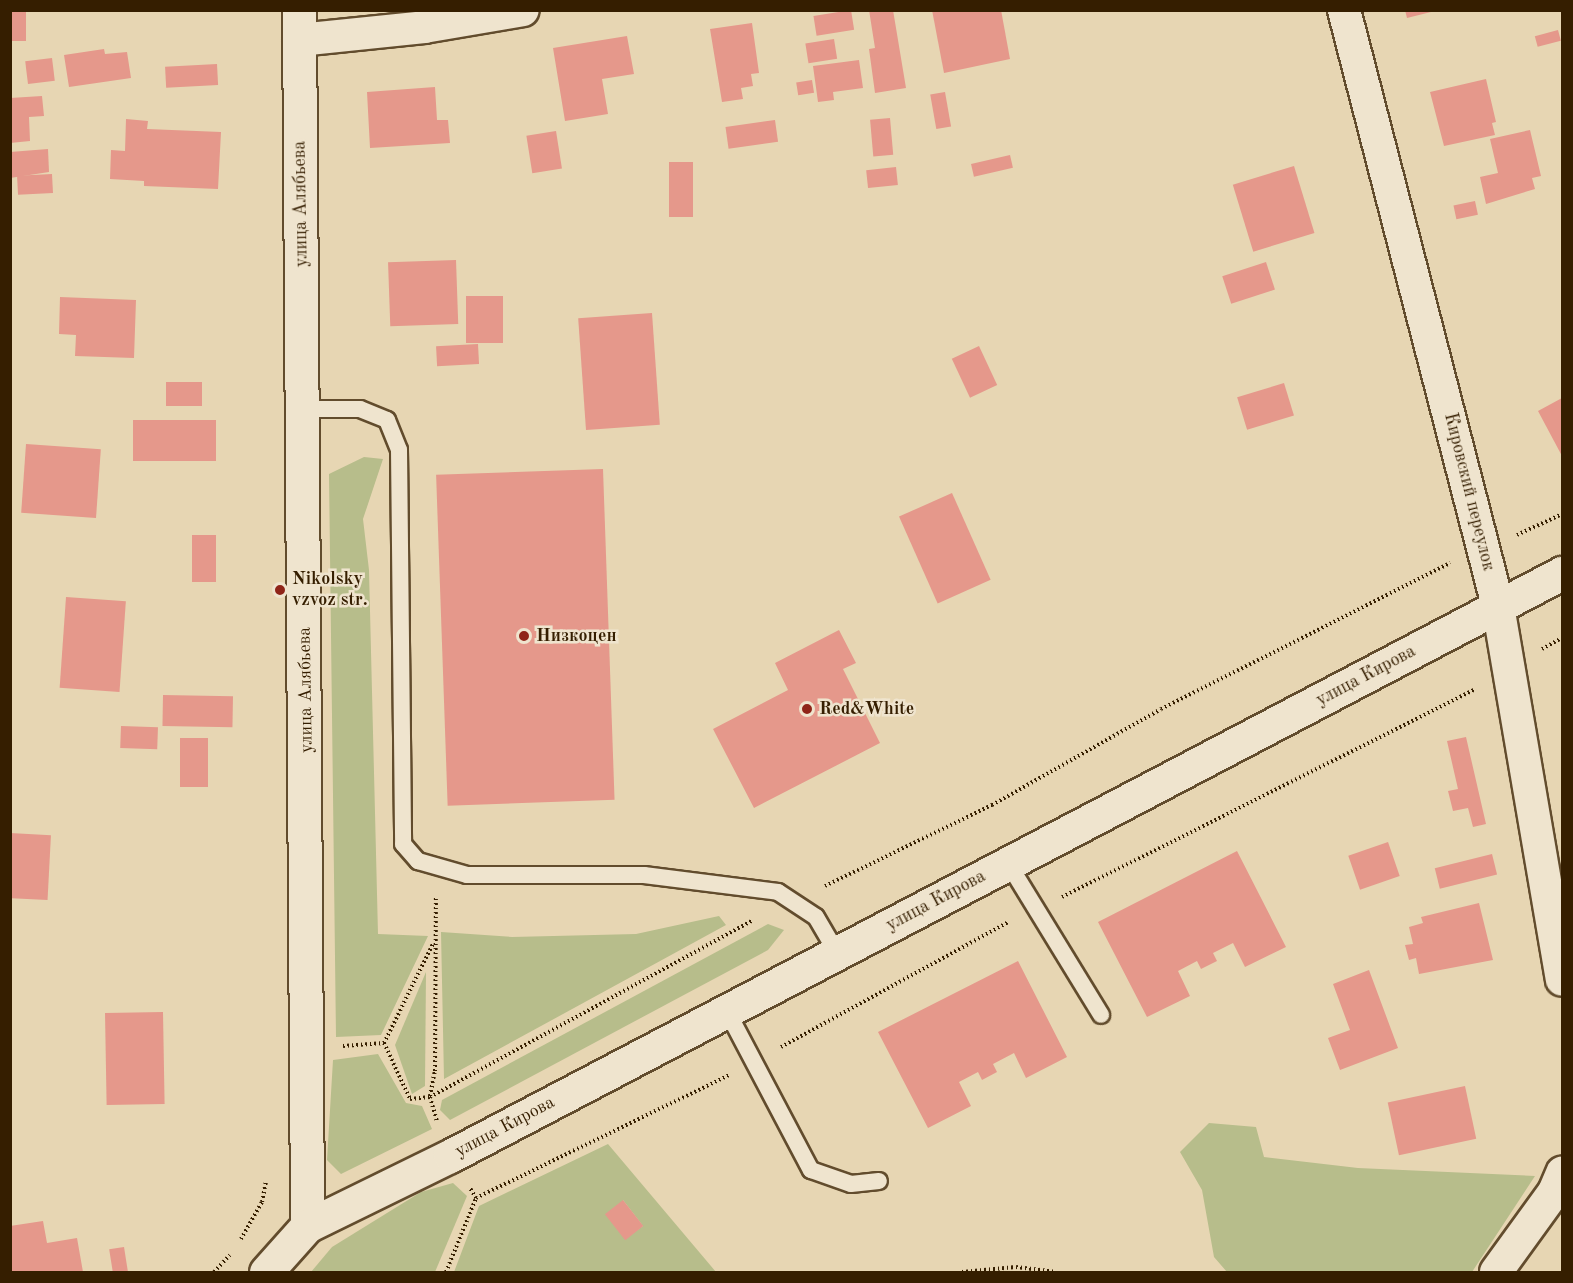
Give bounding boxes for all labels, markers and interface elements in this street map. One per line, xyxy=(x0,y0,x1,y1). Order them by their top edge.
street label: улица Алябьева xyxy=(289,141,313,267)
street label: Кировский переулок xyxy=(1439,411,1499,573)
place label: Nikolsky vzvoz str. xyxy=(292,569,368,612)
marker: Nikolsky vzvoz str. xyxy=(273,583,287,597)
place label: Низкоцен xyxy=(536,625,617,647)
street label: улица Алябьева xyxy=(294,627,318,753)
marker: Низкоцен xyxy=(517,629,531,643)
street label: улица Кирова xyxy=(1313,641,1419,711)
place label: Red&White xyxy=(819,698,914,720)
marker: Red&White xyxy=(800,702,814,716)
street label: улица Кирова xyxy=(883,866,989,936)
street label: улица Кирова xyxy=(452,1092,558,1162)

